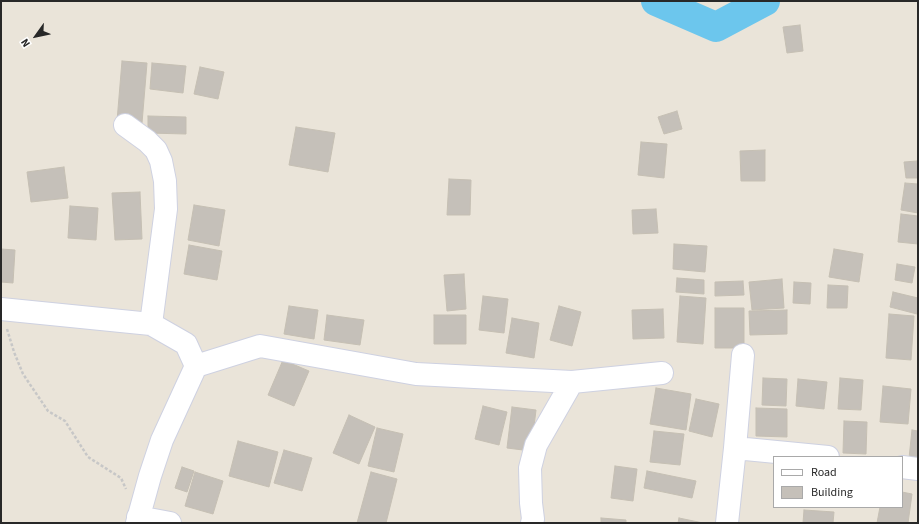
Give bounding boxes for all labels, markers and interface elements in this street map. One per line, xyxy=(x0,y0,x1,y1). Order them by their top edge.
north arrow xyxy=(16,16,56,56)
text: N xyxy=(17,36,34,50)
legend xyxy=(773,456,903,508)
text: Road xyxy=(811,464,837,481)
text: Building xyxy=(811,484,853,501)

